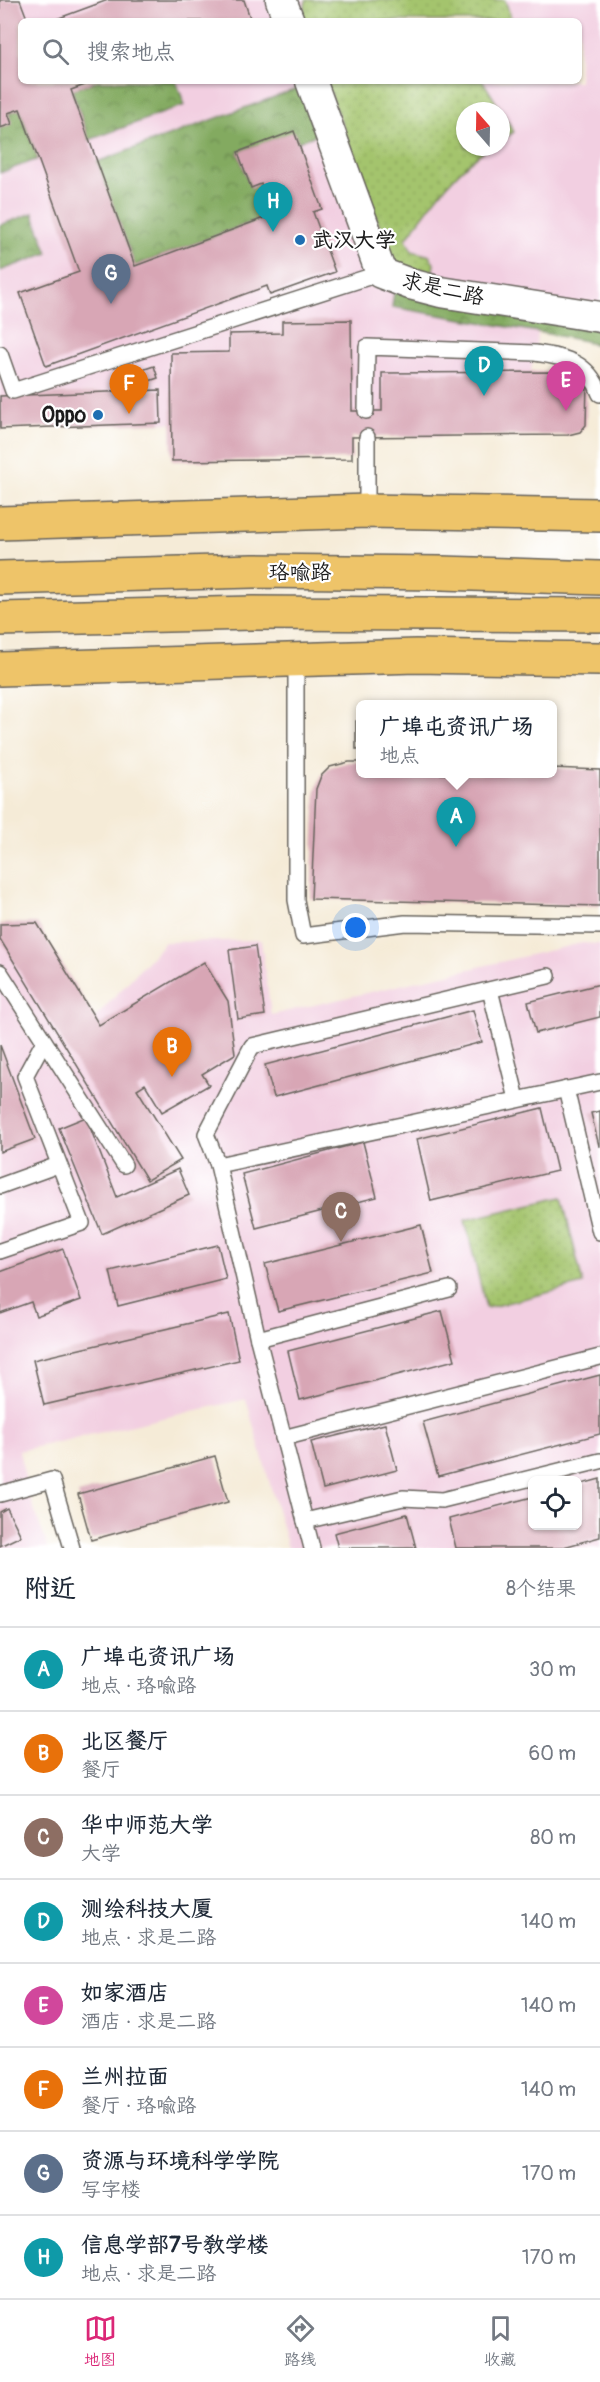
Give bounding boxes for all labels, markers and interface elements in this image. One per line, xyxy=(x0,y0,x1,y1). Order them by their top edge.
search box xyxy=(18,18,582,84)
icon: search xyxy=(39,35,72,68)
text: 搜索地点 xyxy=(87,38,175,66)
north arrow xyxy=(456,102,510,156)
pin: H xyxy=(254,182,292,232)
place label: 武汉大学 xyxy=(312,227,396,254)
marker: 武汉大学 xyxy=(293,233,307,247)
pin: G xyxy=(92,254,130,304)
street label: 求是二路 xyxy=(399,266,487,312)
pin: D xyxy=(464,346,504,396)
pin: E xyxy=(546,362,586,411)
pin: F xyxy=(110,364,148,414)
place label: Oppo xyxy=(42,402,87,429)
marker: Oppo xyxy=(91,408,105,422)
street label: 珞喻路 xyxy=(269,559,332,586)
popup xyxy=(356,700,557,778)
text: 广埠屯资讯广场 xyxy=(379,713,534,741)
text: 地点 xyxy=(379,743,419,768)
pin: A xyxy=(436,798,476,847)
your location xyxy=(341,913,370,942)
pin: B xyxy=(152,1028,192,1077)
pin: C xyxy=(322,1192,360,1242)
map controls xyxy=(528,1476,582,1530)
button: locate xyxy=(528,1476,582,1530)
text: 附近 xyxy=(24,1573,76,1605)
text: 8个结果 xyxy=(506,1576,576,1601)
text: 广埠屯资讯广场 xyxy=(81,1643,235,1671)
text: A xyxy=(37,1657,50,1682)
text: 30 m xyxy=(529,1657,576,1682)
text: 地点 · 珞喻路 xyxy=(81,1673,196,1698)
text: 北区餐厅 xyxy=(81,1727,169,1755)
text: B xyxy=(38,1741,49,1766)
text: 60 m xyxy=(529,1741,576,1766)
text: 餐厅 xyxy=(81,1757,121,1782)
text: 华中师范大学 xyxy=(81,1811,213,1839)
text: C xyxy=(37,1825,50,1850)
text: 80 m xyxy=(530,1825,576,1850)
text: 大学 xyxy=(81,1841,121,1866)
text: 测绘科技大厦 xyxy=(81,1895,213,1923)
text: D xyxy=(37,1909,50,1934)
text: 140 m xyxy=(521,1909,576,1934)
text: 地点 · 求是二路 xyxy=(81,1925,216,1950)
text: 如家酒店 xyxy=(81,1979,169,2007)
text: E xyxy=(38,1993,49,2018)
text: 140 m xyxy=(521,1993,576,2018)
text: 酒店 · 求是二路 xyxy=(81,2009,216,2034)
text: 兰州拉面 xyxy=(81,2063,169,2091)
text: F xyxy=(37,2077,50,2102)
text: 140 m xyxy=(521,2077,576,2102)
text: 餐厅 · 珞喻路 xyxy=(81,2093,196,2118)
text: 资源与环境科学学院 xyxy=(81,2147,279,2175)
text: G xyxy=(37,2161,50,2186)
text: 170 m xyxy=(522,2161,576,2186)
text: 写字楼 xyxy=(81,2177,141,2202)
text: 信息学部7号教学楼 xyxy=(81,2231,269,2259)
text: H xyxy=(37,2245,50,2270)
text: 170 m xyxy=(522,2245,576,2270)
text: 地点 · 求是二路 xyxy=(81,2261,216,2286)
tab: 地图 xyxy=(84,2312,117,2370)
tab: 路线 xyxy=(284,2312,317,2370)
tab: 收藏 xyxy=(484,2312,517,2370)

